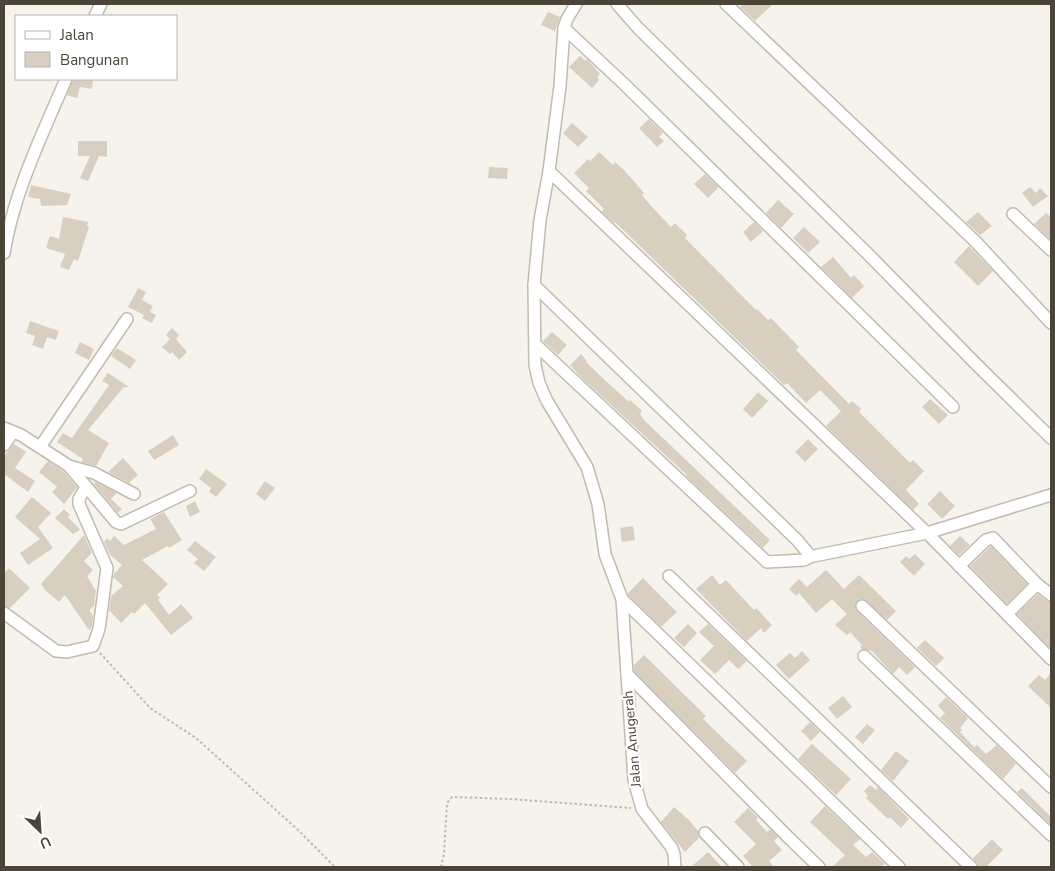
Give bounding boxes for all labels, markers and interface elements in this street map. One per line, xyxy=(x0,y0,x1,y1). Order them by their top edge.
legend xyxy=(15,15,178,80)
text: Jalan xyxy=(59,25,94,45)
text: Bangunan xyxy=(60,50,129,70)
street label: Jalan Anugerah xyxy=(618,690,646,789)
north arrow xyxy=(15,806,65,856)
text: U xyxy=(37,832,54,853)

